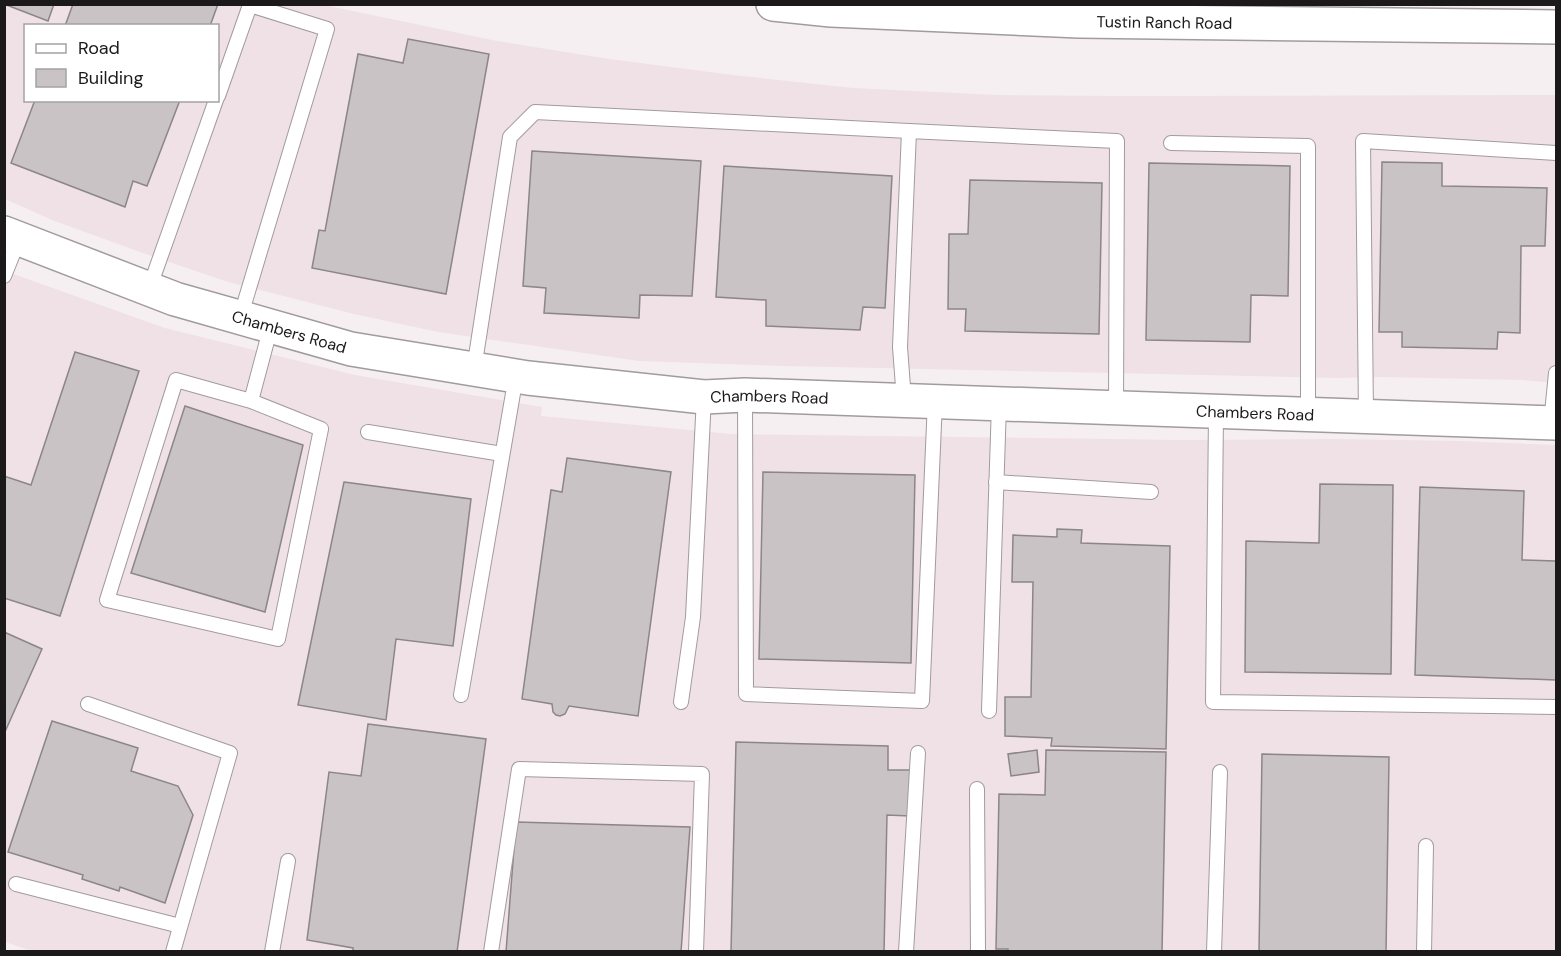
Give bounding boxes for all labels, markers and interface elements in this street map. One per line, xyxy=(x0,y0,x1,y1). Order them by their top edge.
street label: Tustin Ranch Road xyxy=(1096,11,1232,33)
legend xyxy=(24,24,219,102)
text: Road xyxy=(78,36,120,60)
text: Building xyxy=(78,66,143,90)
street label: Chambers Road xyxy=(229,305,349,358)
street label: Chambers Road xyxy=(710,384,829,408)
street label: Chambers Road xyxy=(1196,400,1314,425)

